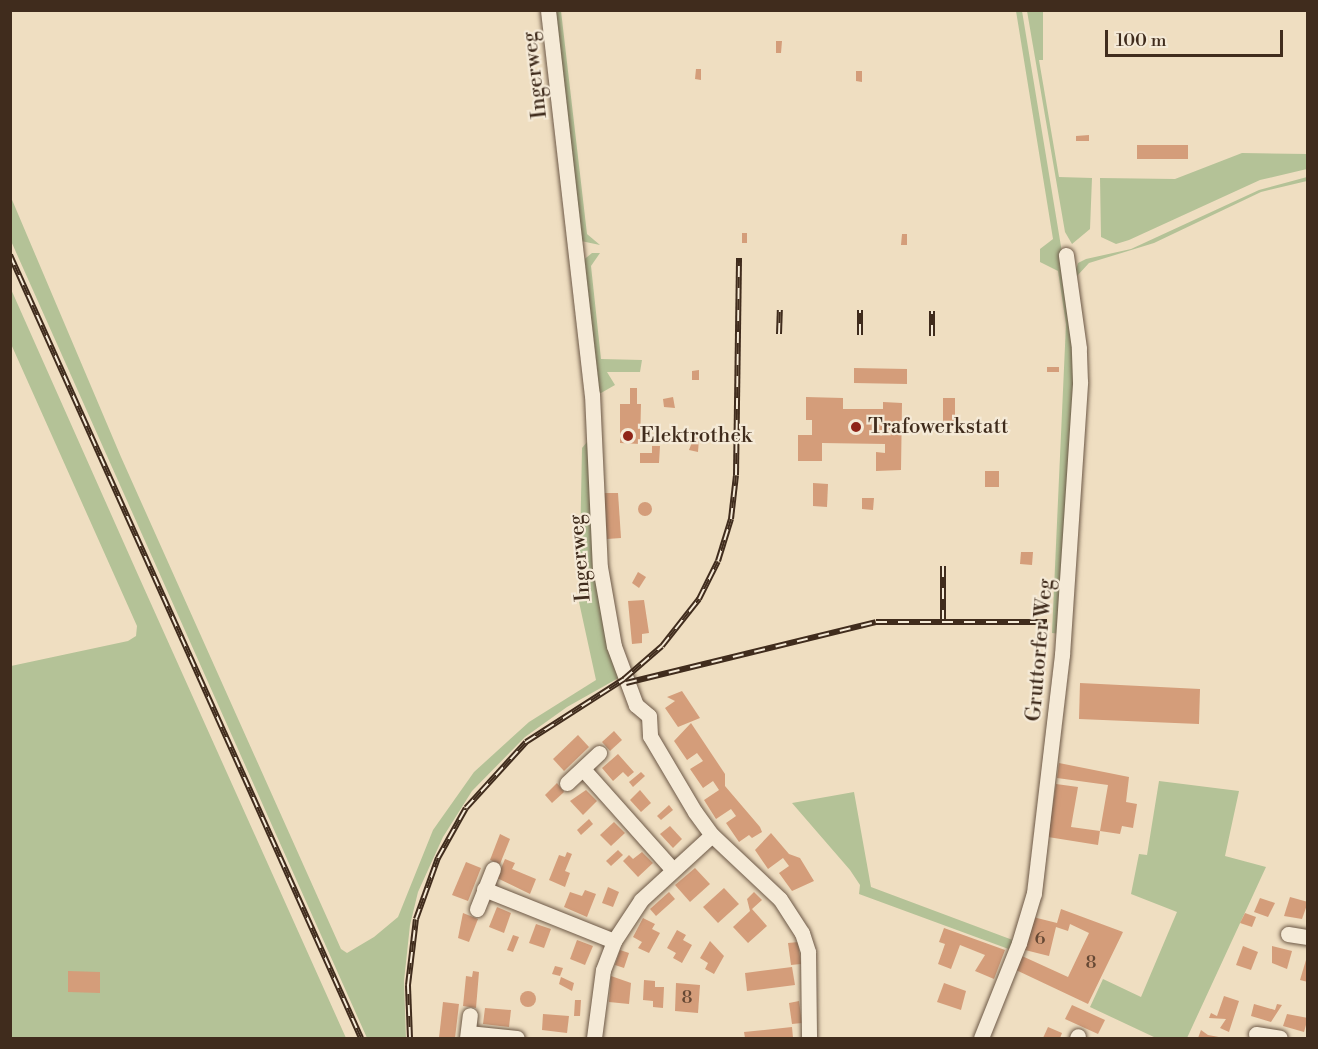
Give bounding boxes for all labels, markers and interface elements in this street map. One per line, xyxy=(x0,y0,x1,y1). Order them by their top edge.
scale bar xyxy=(1108,18,1286,56)
text: 100 m xyxy=(1116,29,1167,52)
street label: Ingerweg xyxy=(517,30,553,120)
place label: Trafowerkstatt xyxy=(868,414,1008,440)
marker: Trafowerkstatt xyxy=(849,420,863,434)
place label: Elektrothek xyxy=(640,423,752,449)
marker: Elektrothek xyxy=(621,429,635,443)
street label: Ingerweg xyxy=(564,513,596,603)
street label: Gruttorfer Weg xyxy=(1021,577,1059,723)
house number: 6 xyxy=(1035,928,1045,950)
house number: 8 xyxy=(1085,952,1097,974)
house number: 8 xyxy=(681,987,693,1009)

